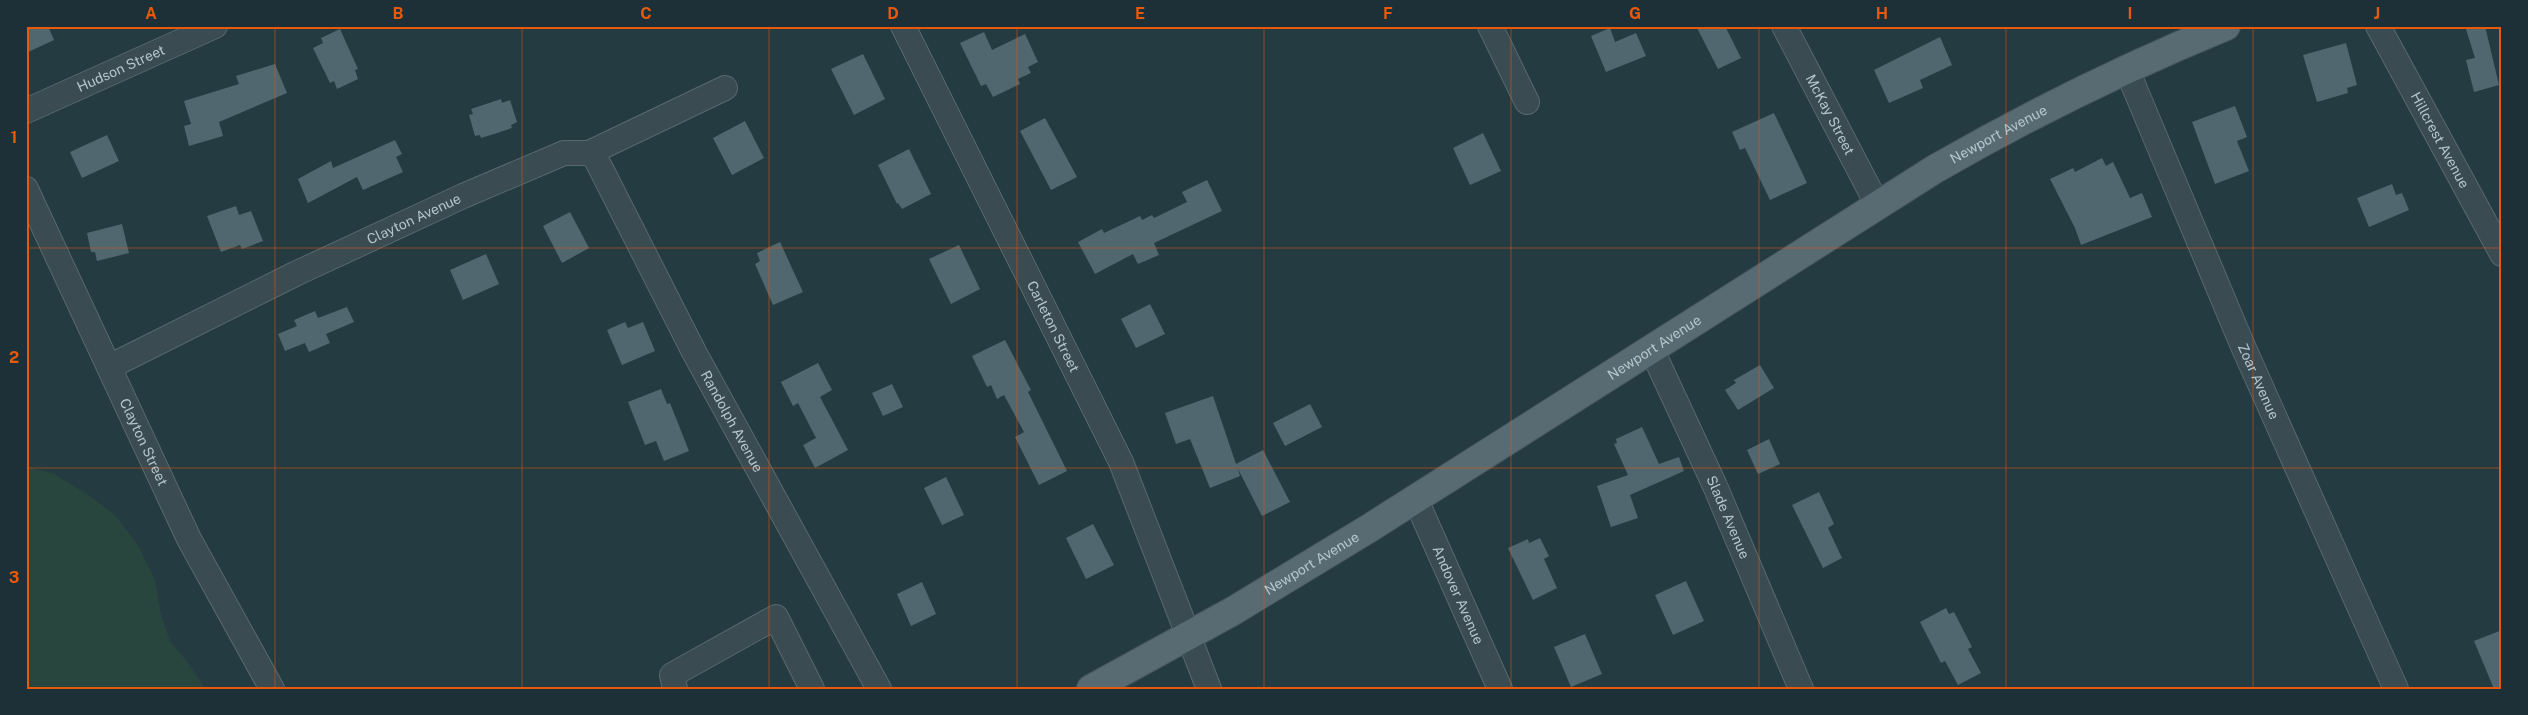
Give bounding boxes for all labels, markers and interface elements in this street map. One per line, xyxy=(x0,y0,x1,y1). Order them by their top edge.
text: A xyxy=(145,4,157,23)
text: B xyxy=(393,4,404,23)
text: C xyxy=(640,4,652,23)
text: D xyxy=(887,4,899,23)
text: E xyxy=(1135,4,1145,23)
text: F xyxy=(1383,4,1393,23)
text: G xyxy=(1629,4,1641,23)
text: H xyxy=(1876,4,1888,23)
text: I xyxy=(2128,4,2132,23)
text: J xyxy=(2374,4,2380,23)
street label: Hudson Street xyxy=(74,42,167,95)
street label: McKay Street xyxy=(1803,72,1858,158)
street label: Hillcrest Avenue xyxy=(2408,89,2473,191)
street label: Newport Avenue xyxy=(1947,102,2050,167)
text: 1 xyxy=(11,128,17,147)
street label: Clayton Avenue xyxy=(364,190,463,247)
street label: Carleton Street xyxy=(1024,278,1083,375)
street label: Newport Avenue xyxy=(1604,312,1704,383)
street label: Zoar Avenue xyxy=(2235,341,2283,422)
text: 2 xyxy=(9,348,19,367)
street label: Randolph Avenue xyxy=(698,368,766,475)
street label: Clayton Street xyxy=(117,396,171,488)
street label: Slade Avenue xyxy=(1703,473,1753,561)
street label: Newport Avenue xyxy=(1261,528,1362,598)
street label: Andover Avenue xyxy=(1429,543,1487,647)
text: 3 xyxy=(9,568,19,587)

